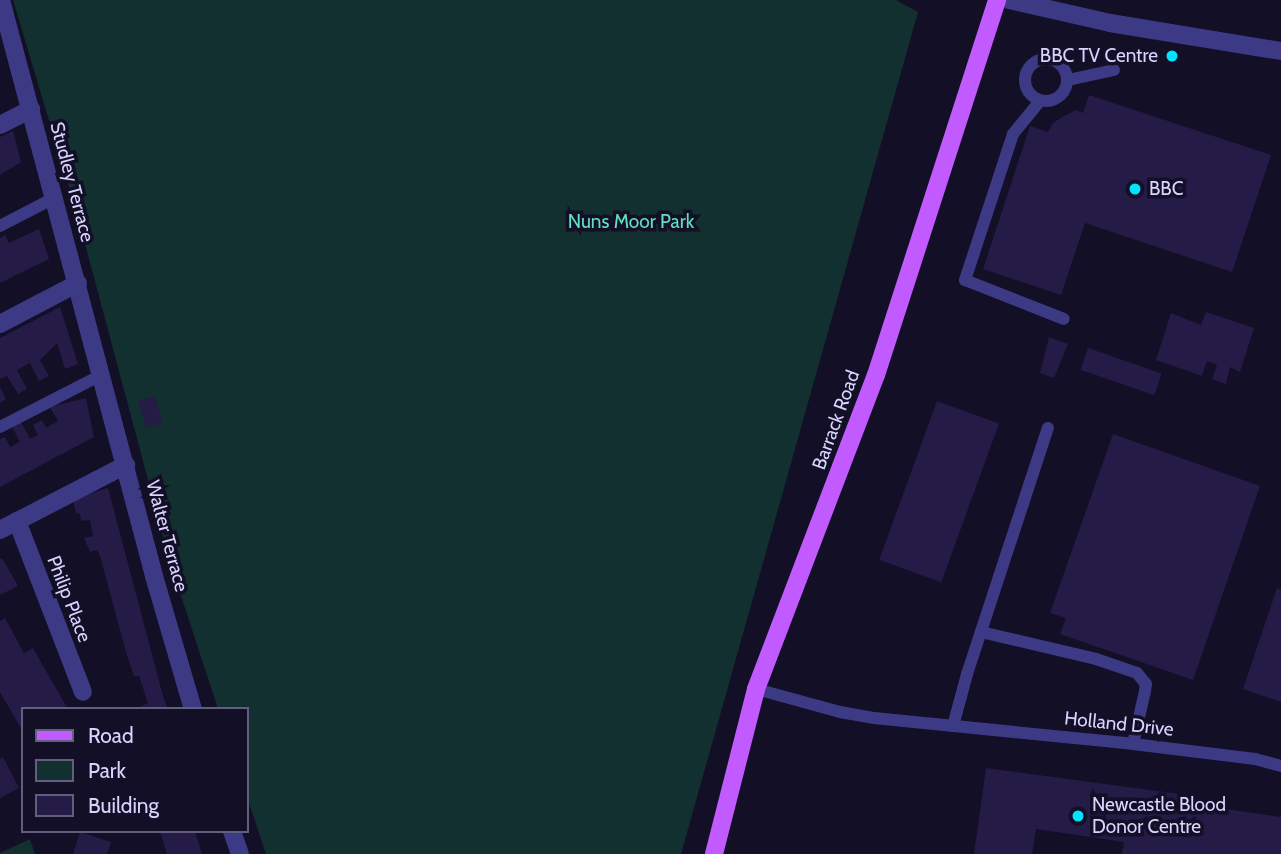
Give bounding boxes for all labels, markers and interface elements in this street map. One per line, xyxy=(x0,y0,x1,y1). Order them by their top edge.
place label: BBC TV Centre xyxy=(1040,45,1158,67)
marker: BBC TV Centre xyxy=(1164,48,1180,64)
street label: Studley Terrace xyxy=(45,120,99,244)
place label: BBC xyxy=(1149,178,1183,200)
marker: BBC xyxy=(1127,181,1143,197)
park label: Nuns Moor Park xyxy=(568,211,694,233)
street label: Barrack Road xyxy=(807,367,865,473)
street label: Walter Terrace xyxy=(141,478,193,594)
street label: Philip Place xyxy=(42,552,96,646)
legend xyxy=(21,707,248,833)
street label: Holland Drive xyxy=(1063,707,1175,741)
text: Road xyxy=(88,723,134,748)
text: Park xyxy=(88,758,126,783)
text: Building xyxy=(88,793,159,818)
place label: Newcastle Blood Donor Centre xyxy=(1092,794,1226,838)
marker: Newcastle Blood Donor Centre xyxy=(1070,808,1086,824)

